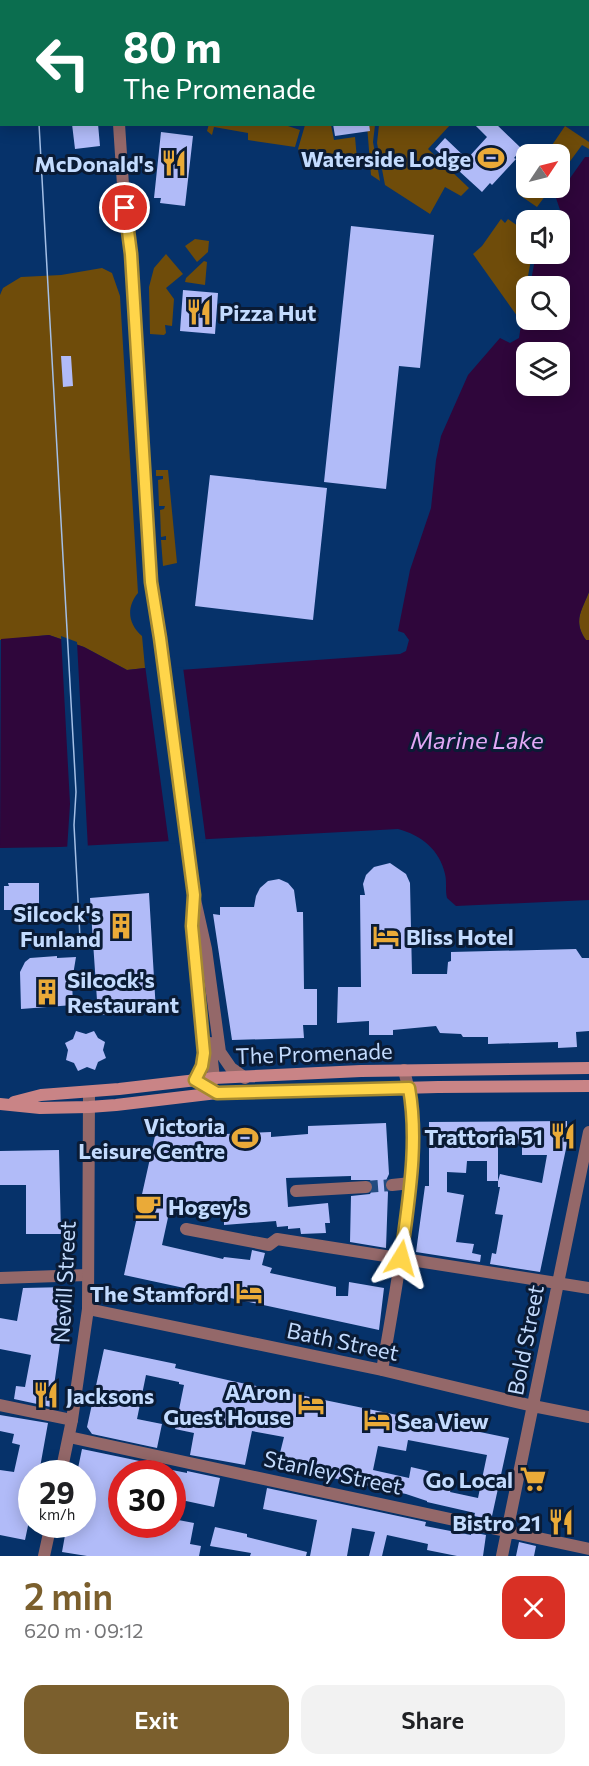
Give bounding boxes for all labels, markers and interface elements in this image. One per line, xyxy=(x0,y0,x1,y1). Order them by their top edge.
text: 80 m xyxy=(123,20,222,72)
icon: left xyxy=(24,24,102,102)
text: The Promenade xyxy=(123,72,316,105)
sports icon: Waterside Lodge xyxy=(476,143,506,173)
north arrow xyxy=(516,144,570,198)
map controls xyxy=(516,144,570,396)
place label: Waterside Lodge xyxy=(301,145,471,172)
restaurant icon: McDonald's xyxy=(159,148,189,178)
place label: McDonald's xyxy=(35,150,154,177)
pin xyxy=(99,182,150,233)
icon: arrive xyxy=(108,191,141,224)
button: sound xyxy=(516,210,570,264)
button: search xyxy=(516,276,570,330)
restaurant icon: Pizza Hut xyxy=(184,297,214,327)
place label: Pizza Hut xyxy=(219,299,316,326)
button: layers xyxy=(516,342,570,396)
water label: Marine Lake xyxy=(410,725,544,754)
place label: Silcock's Funland xyxy=(13,900,101,952)
building icon: Silcock's Funland xyxy=(106,911,136,941)
hotel icon: Bliss Hotel xyxy=(371,921,401,951)
place label: Bliss Hotel xyxy=(406,923,514,950)
place label: Silcock's Restaurant xyxy=(67,966,179,1018)
building icon: Silcock's Restaurant xyxy=(32,977,62,1007)
street label: The Promenade xyxy=(235,1037,393,1069)
place label: Victoria Leisure Centre xyxy=(78,1112,225,1164)
restaurant icon: Trattoria 51 xyxy=(548,1121,578,1151)
sports icon: Victoria Leisure Centre xyxy=(230,1123,260,1153)
place label: Trattoria 51 xyxy=(424,1123,543,1150)
cafe icon: Hogey's xyxy=(133,1191,163,1221)
place label: Hogey's xyxy=(168,1193,248,1220)
street label: Nevill Street xyxy=(47,1220,81,1344)
position arrow xyxy=(369,1226,433,1290)
hotel icon: The Stamford xyxy=(234,1278,264,1308)
place label: The Stamford xyxy=(90,1280,229,1307)
street label: Bold Street xyxy=(501,1282,549,1398)
street label: Bath Street xyxy=(285,1316,401,1366)
place label: AAron Guest House xyxy=(163,1378,291,1430)
restaurant icon: Jacksons xyxy=(31,1380,61,1410)
place label: Jacksons xyxy=(66,1382,154,1409)
hotel icon: AAron Guest House xyxy=(296,1389,326,1419)
hotel icon: Sea View xyxy=(362,1405,392,1435)
place label: Sea View xyxy=(397,1407,489,1434)
street label: Stanley Street xyxy=(261,1444,405,1500)
speed limit sign: 30 xyxy=(108,1460,186,1538)
supermarket icon: Go Local xyxy=(518,1464,548,1494)
place label: Go Local xyxy=(425,1466,513,1493)
text: 29 xyxy=(39,1473,75,1510)
text: km/h xyxy=(39,1505,75,1523)
restaurant icon: Bistro 21 xyxy=(546,1507,576,1537)
place label: Bistro 21 xyxy=(452,1509,541,1536)
text: 2 min xyxy=(24,1573,113,1617)
button: close xyxy=(502,1576,565,1639)
text: 620 m · 09:12 xyxy=(24,1618,143,1642)
button: Exit xyxy=(24,1685,289,1754)
button: Share xyxy=(301,1685,565,1754)

